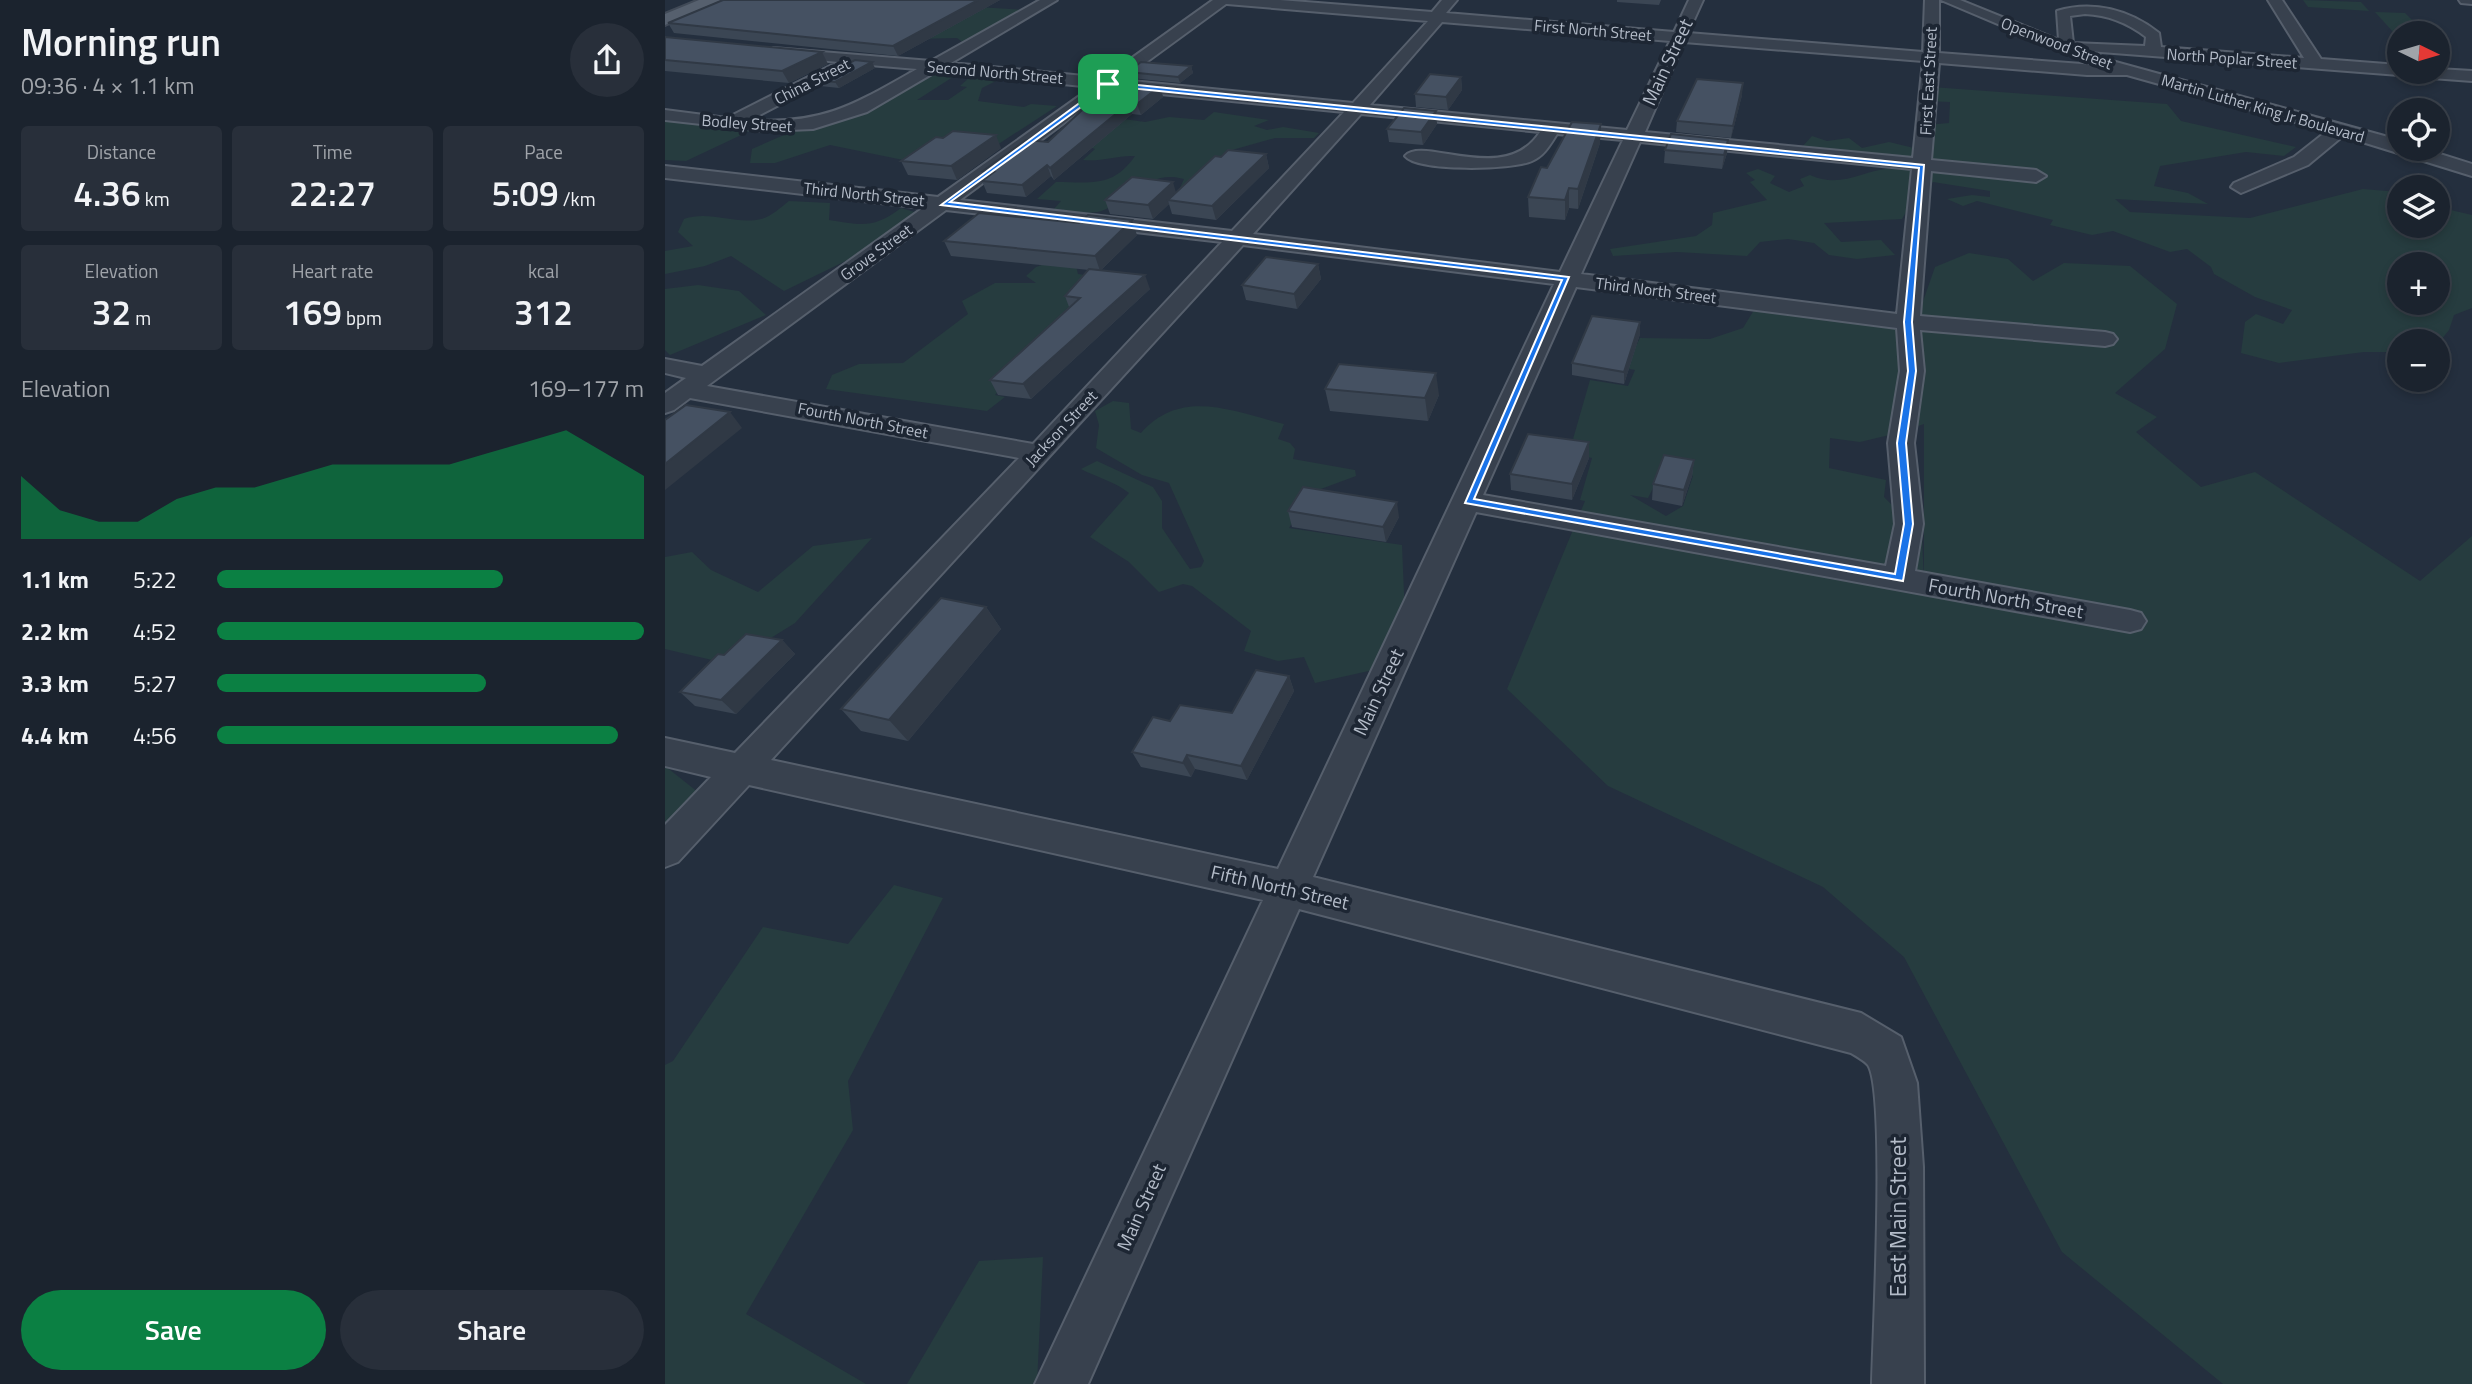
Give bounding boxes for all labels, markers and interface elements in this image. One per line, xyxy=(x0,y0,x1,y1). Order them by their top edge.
street label: Openwood Street xyxy=(1998,11,2117,75)
text: Morning run xyxy=(21,13,221,71)
street label: First North Street xyxy=(1533,13,1653,47)
street label: Main Street xyxy=(1634,13,1699,110)
north arrow xyxy=(2387,21,2450,84)
map controls xyxy=(2387,21,2450,392)
button: share xyxy=(570,23,644,97)
street label: First East Street xyxy=(1913,26,1943,136)
street label: North Poplar Street xyxy=(2166,41,2298,75)
street label: China Street xyxy=(770,51,854,110)
street label: Second North Street xyxy=(926,54,1064,90)
pin xyxy=(1078,54,1138,114)
icon: arrive xyxy=(1089,65,1127,103)
text: 09:36 · 4 × 1.1 km xyxy=(21,68,195,103)
street label: Martin Luther King Jr Boulevard xyxy=(2159,68,2367,148)
button: locate xyxy=(2387,98,2450,161)
street label: Bodley Street xyxy=(701,108,794,138)
text: Distance xyxy=(87,137,156,166)
text: Time xyxy=(313,137,352,166)
text: Pace xyxy=(524,137,563,166)
text: 4.36 xyxy=(73,166,141,220)
text: 22:27 xyxy=(289,166,376,220)
text: 5:09 xyxy=(491,166,559,220)
button: layers xyxy=(2387,175,2450,238)
street label: Third North Street xyxy=(802,176,926,212)
text: km xyxy=(141,184,170,213)
text: /km xyxy=(559,184,596,213)
street label: Grove Street xyxy=(835,217,917,286)
button: + xyxy=(2387,252,2450,315)
text: Elevation xyxy=(85,256,158,285)
text: Heart rate xyxy=(292,256,373,285)
text: kcal xyxy=(528,256,559,285)
street label: Third North Street xyxy=(1594,271,1718,309)
text: 32 xyxy=(92,285,131,339)
text: 169 xyxy=(283,285,342,339)
text: 312 xyxy=(514,285,573,339)
text: m xyxy=(131,303,151,332)
text: bpm xyxy=(342,303,382,332)
button: − xyxy=(2387,329,2450,392)
text: Elevation xyxy=(21,371,110,406)
text: 169–177 m xyxy=(528,371,644,406)
street label: Jackson Street xyxy=(1019,384,1103,471)
street label: Fourth North Street xyxy=(796,396,930,444)
text: 1.1 km xyxy=(21,562,89,597)
text: 5:22 xyxy=(133,562,177,597)
street label: Fourth North Street xyxy=(1926,570,2086,625)
text: 2.2 km xyxy=(21,614,89,649)
text: 4:52 xyxy=(133,614,177,649)
street label: Main Street xyxy=(1345,643,1410,740)
text: 3.3 km xyxy=(21,666,89,701)
text: 5:27 xyxy=(133,666,177,701)
text: 4.4 km xyxy=(21,718,89,753)
text: 4:56 xyxy=(133,718,177,753)
street label: Fifth North Street xyxy=(1208,857,1352,917)
street label: East Main Street xyxy=(1880,1137,1915,1297)
street label: Main Street xyxy=(1108,1158,1173,1255)
button: Save xyxy=(21,1290,326,1370)
button: Share xyxy=(340,1290,644,1370)

